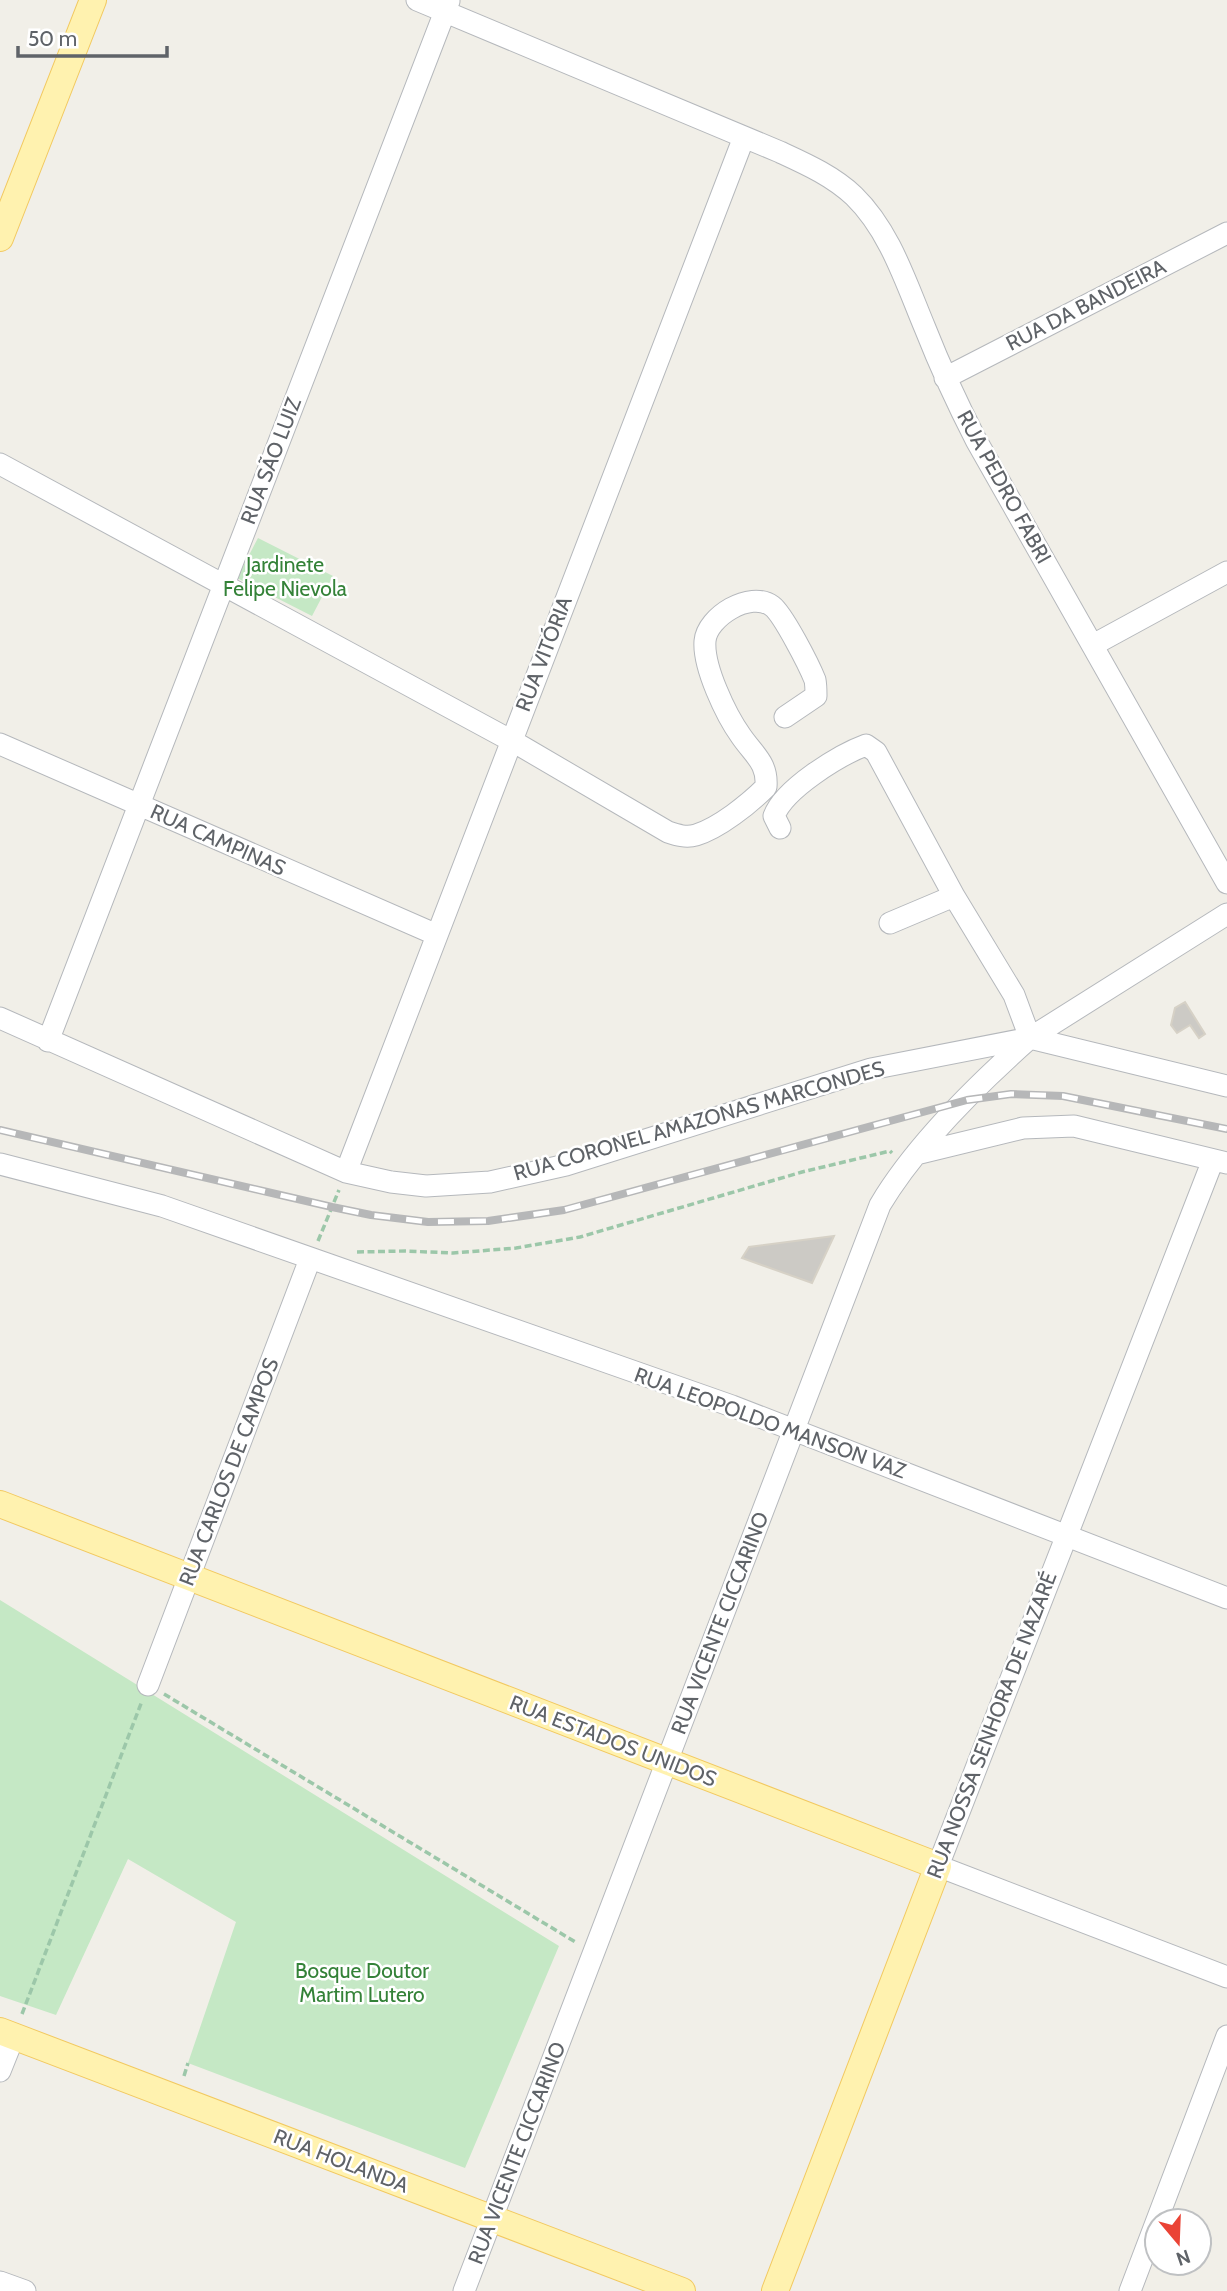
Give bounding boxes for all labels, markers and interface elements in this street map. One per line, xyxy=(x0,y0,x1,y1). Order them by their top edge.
scale bar xyxy=(18,14,166,58)
text: 50 m xyxy=(28,26,77,51)
street label: RUA DA BANDEIRA xyxy=(1002,253,1170,356)
street label: RUA SÃO LUIZ xyxy=(234,393,306,528)
street label: RUA PEDRO FABRI xyxy=(952,406,1057,568)
park label: Jardinete Felipe Nievola xyxy=(223,552,347,601)
street label: RUA VITÓRIA xyxy=(510,593,577,715)
street label: RUA CAMPINAS xyxy=(147,799,290,881)
street label: RUA CORONEL AMAZONAS MARCONDES xyxy=(510,1055,887,1186)
street label: RUA CARLOS DE CAMPOS xyxy=(174,1354,284,1589)
street label: RUA LEOPOLDO MANSON VAZ xyxy=(631,1362,910,1484)
street label: RUA VICENTE CICCARINO xyxy=(666,1508,773,1737)
street label: RUA NOSSA SENHORA DE NAZARÉ xyxy=(921,1568,1062,1882)
street label: RUA ESTADOS UNIDOS xyxy=(506,1690,720,1792)
park label: Bosque Doutor Martim Lutero xyxy=(295,1958,429,2007)
street label: RUA VICENTE CICCARINO xyxy=(463,2038,570,2267)
street label: RUA HOLANDA xyxy=(270,2123,412,2198)
north arrow xyxy=(1143,2207,1213,2277)
text: N xyxy=(1173,2245,1193,2271)

